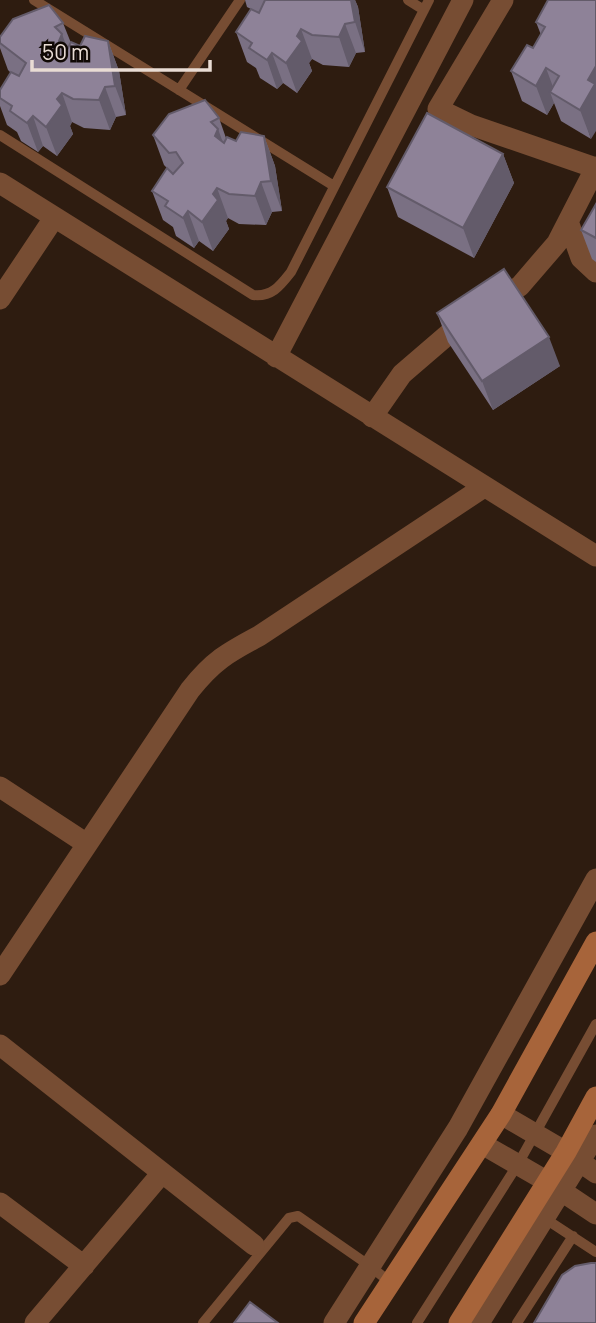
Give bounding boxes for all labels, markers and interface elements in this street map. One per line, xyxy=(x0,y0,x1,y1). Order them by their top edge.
scale bar xyxy=(32,28,210,72)
text: 50 m xyxy=(42,38,89,66)

